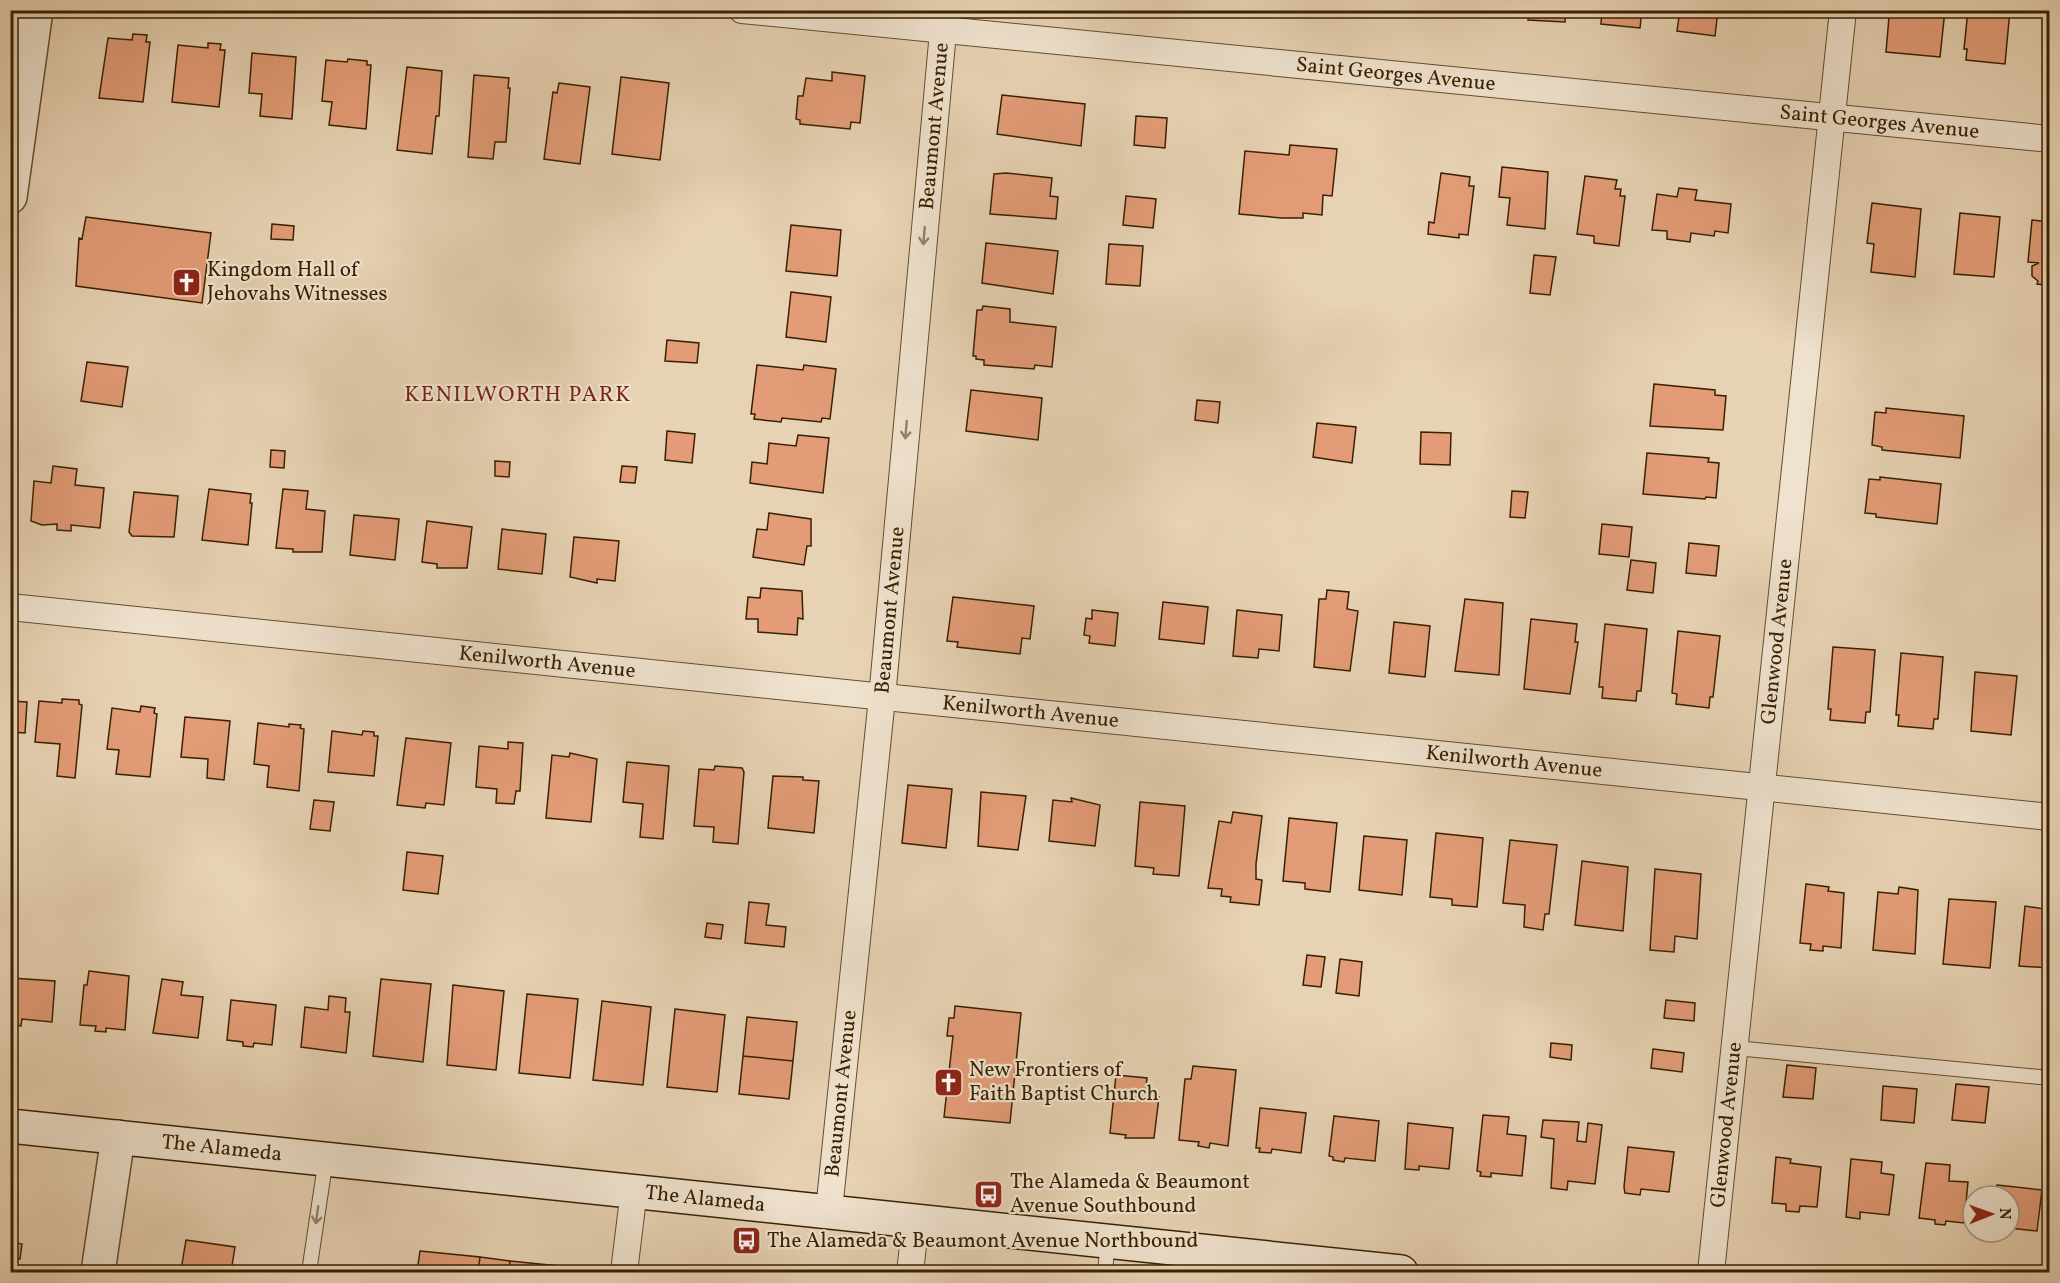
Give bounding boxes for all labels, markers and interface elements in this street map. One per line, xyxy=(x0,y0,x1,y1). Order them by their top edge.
street label: Beaumont Avenue xyxy=(912,41,956,211)
street label: Saint Georges Avenue xyxy=(1295,50,1497,99)
street label: Saint Georges Avenue xyxy=(1778,98,1981,146)
one-way arrow xyxy=(918,226,929,245)
place label: Kingdom Hall of Jehovahs Witnesses xyxy=(207,256,388,309)
church icon: Kingdom Hall of Jehovahs Witnesses xyxy=(170,266,202,298)
district label: KENILWORTH PARK xyxy=(404,380,632,411)
one-way arrow xyxy=(900,420,911,440)
street label: Beaumont Avenue xyxy=(868,525,912,695)
street label: Glenwood Avenue xyxy=(1754,557,1800,726)
street label: Kenilworth Avenue xyxy=(457,639,637,686)
street label: Kenilworth Avenue xyxy=(941,689,1120,736)
street label: Kenilworth Avenue xyxy=(1424,738,1604,785)
street label: Beaumont Avenue xyxy=(818,1009,864,1179)
street label: Glenwood Avenue xyxy=(1703,1040,1749,1209)
place label: New Frontiers of Faith Baptist Church xyxy=(969,1056,1159,1109)
church icon: New Frontiers of Faith Baptist Church xyxy=(932,1066,964,1098)
street label: The Alameda xyxy=(160,1127,284,1169)
place label: The Alameda & Beaumont Avenue Southbound xyxy=(1010,1168,1250,1221)
street label: The Alameda xyxy=(643,1178,767,1220)
bus stop icon: The Alameda & Beaumont Avenue Southbound xyxy=(973,1178,1005,1210)
north arrow xyxy=(1961,1184,2021,1244)
one-way arrow xyxy=(312,1205,323,1225)
text: N xyxy=(1993,1208,2015,1220)
bus stop icon: The Alameda & Beaumont Avenue Northbound xyxy=(730,1225,762,1257)
place label: The Alameda & Beaumont Avenue Northbound xyxy=(767,1227,1198,1256)

